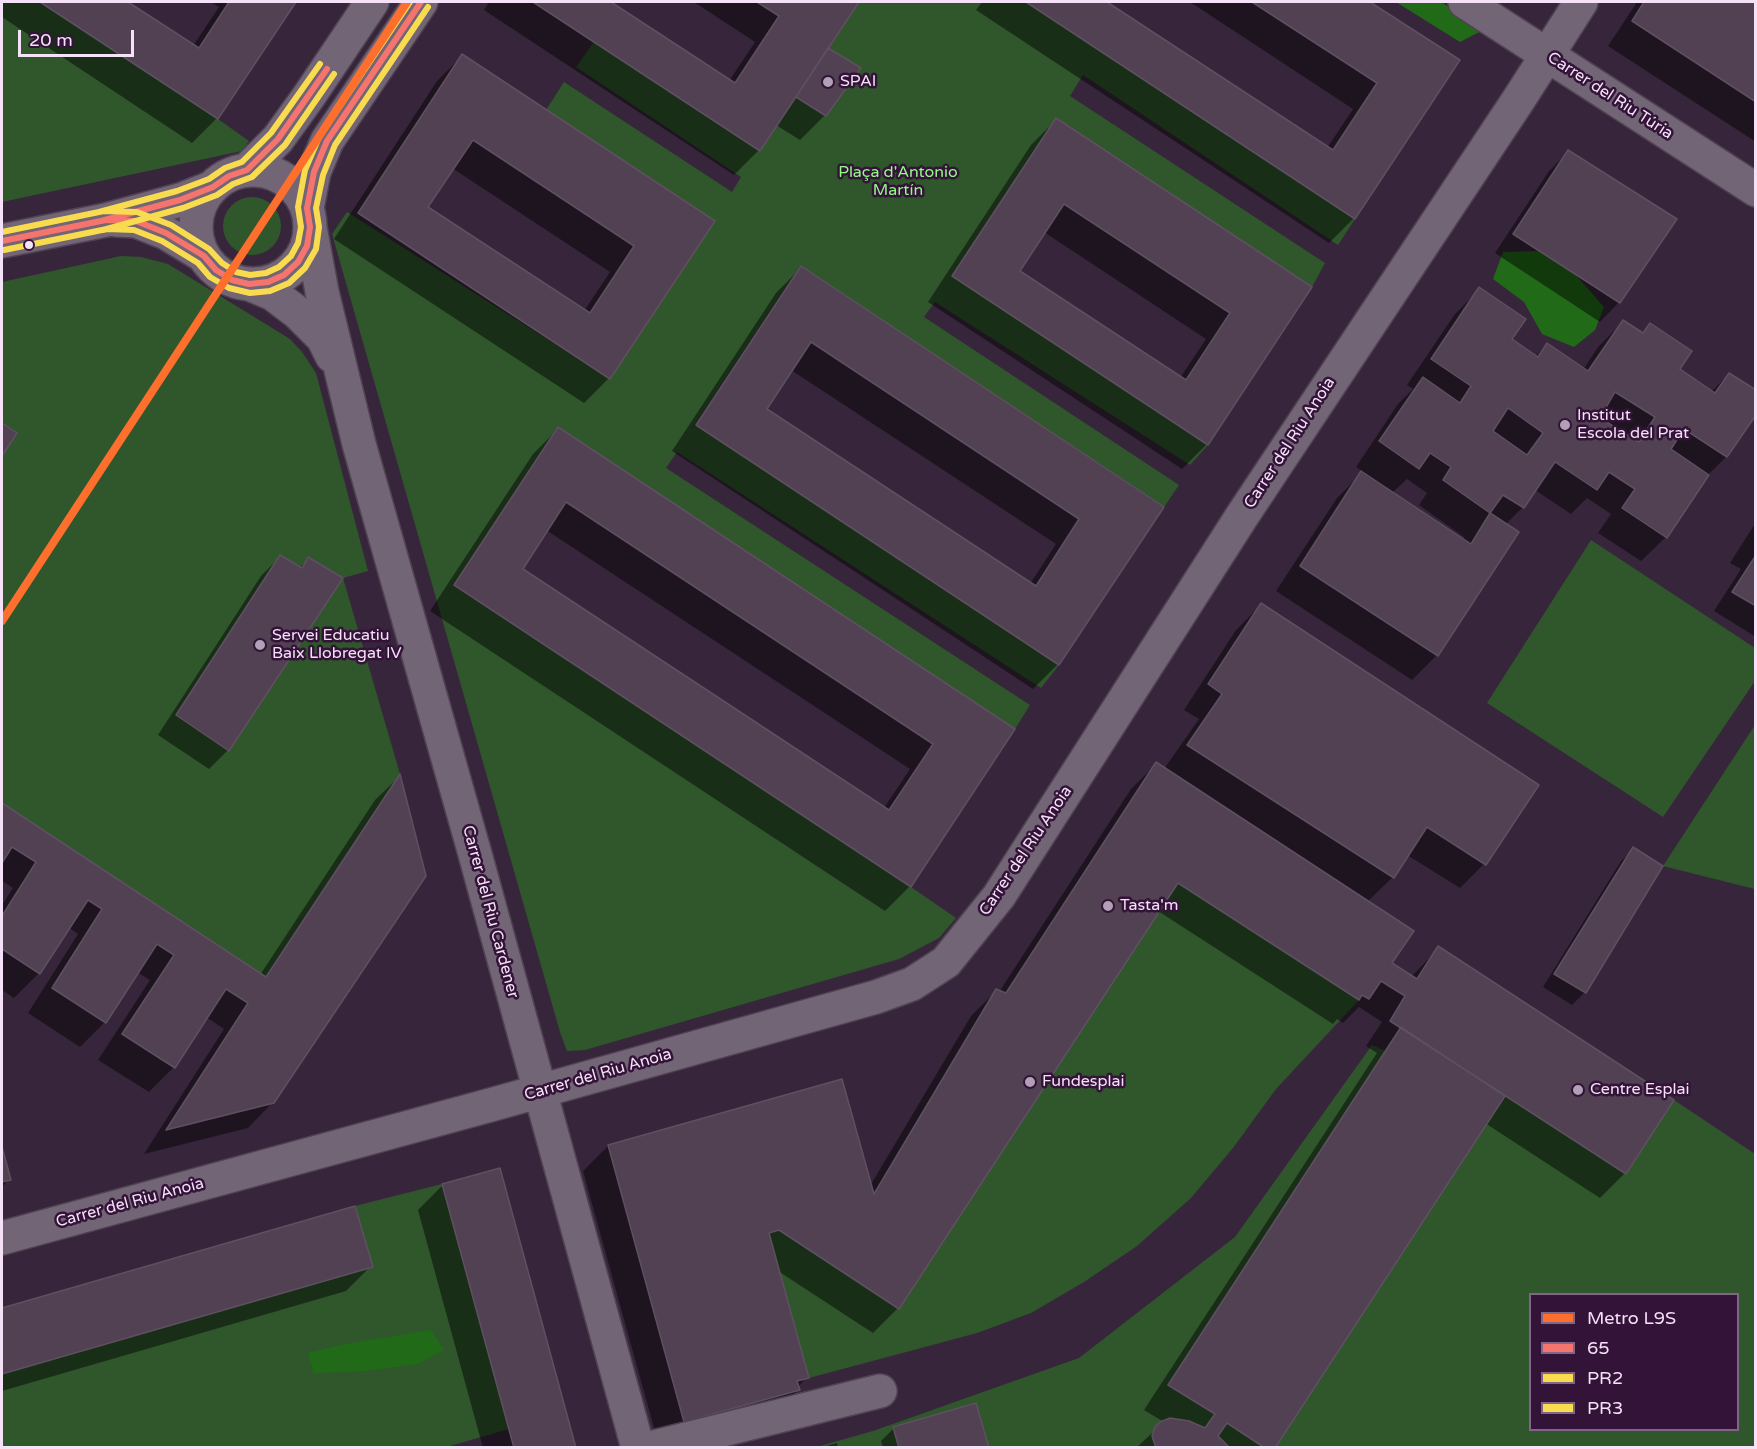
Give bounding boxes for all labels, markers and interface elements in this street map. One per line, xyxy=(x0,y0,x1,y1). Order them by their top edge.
scale bar xyxy=(21,18,136,56)
text: 20 m xyxy=(29,29,73,51)
street label: Carrer del Riu Túria xyxy=(1544,48,1676,144)
place label: SPAI xyxy=(840,72,876,92)
marker: SPAI xyxy=(821,75,835,89)
park label: Plaça d'Antonio Martín xyxy=(838,163,958,201)
unlabelled marker xyxy=(23,239,35,251)
street label: Carrer del Riu Anoia xyxy=(1240,374,1340,512)
place label: Institut Escola del Prat xyxy=(1577,406,1689,444)
marker: Institut Escola del Prat xyxy=(1558,418,1572,432)
place label: Servei Educatiu Baix Llobregat IV xyxy=(272,626,402,664)
marker: Servei Educatiu Baix Llobregat IV xyxy=(253,638,267,652)
street label: Carrer del Riu Anoia xyxy=(975,782,1077,920)
street label: Carrer del Riu Cardener xyxy=(458,823,522,1001)
place label: Tasta'm xyxy=(1120,896,1178,916)
marker: Tasta'm xyxy=(1101,899,1115,913)
street label: Carrer del Riu Anoia xyxy=(522,1045,674,1105)
place label: Fundesplai xyxy=(1042,1072,1125,1092)
marker: Fundesplai xyxy=(1023,1075,1037,1089)
place label: Centre Esplai xyxy=(1590,1080,1690,1100)
marker: Centre Esplai xyxy=(1571,1083,1585,1097)
street label: Carrer del Riu Anoia xyxy=(54,1174,206,1232)
legend xyxy=(1529,1293,1739,1431)
text: Metro L9S xyxy=(1587,1307,1676,1329)
text: 65 xyxy=(1587,1337,1610,1359)
text: PR2 xyxy=(1587,1367,1623,1389)
text: PR3 xyxy=(1587,1397,1623,1419)

